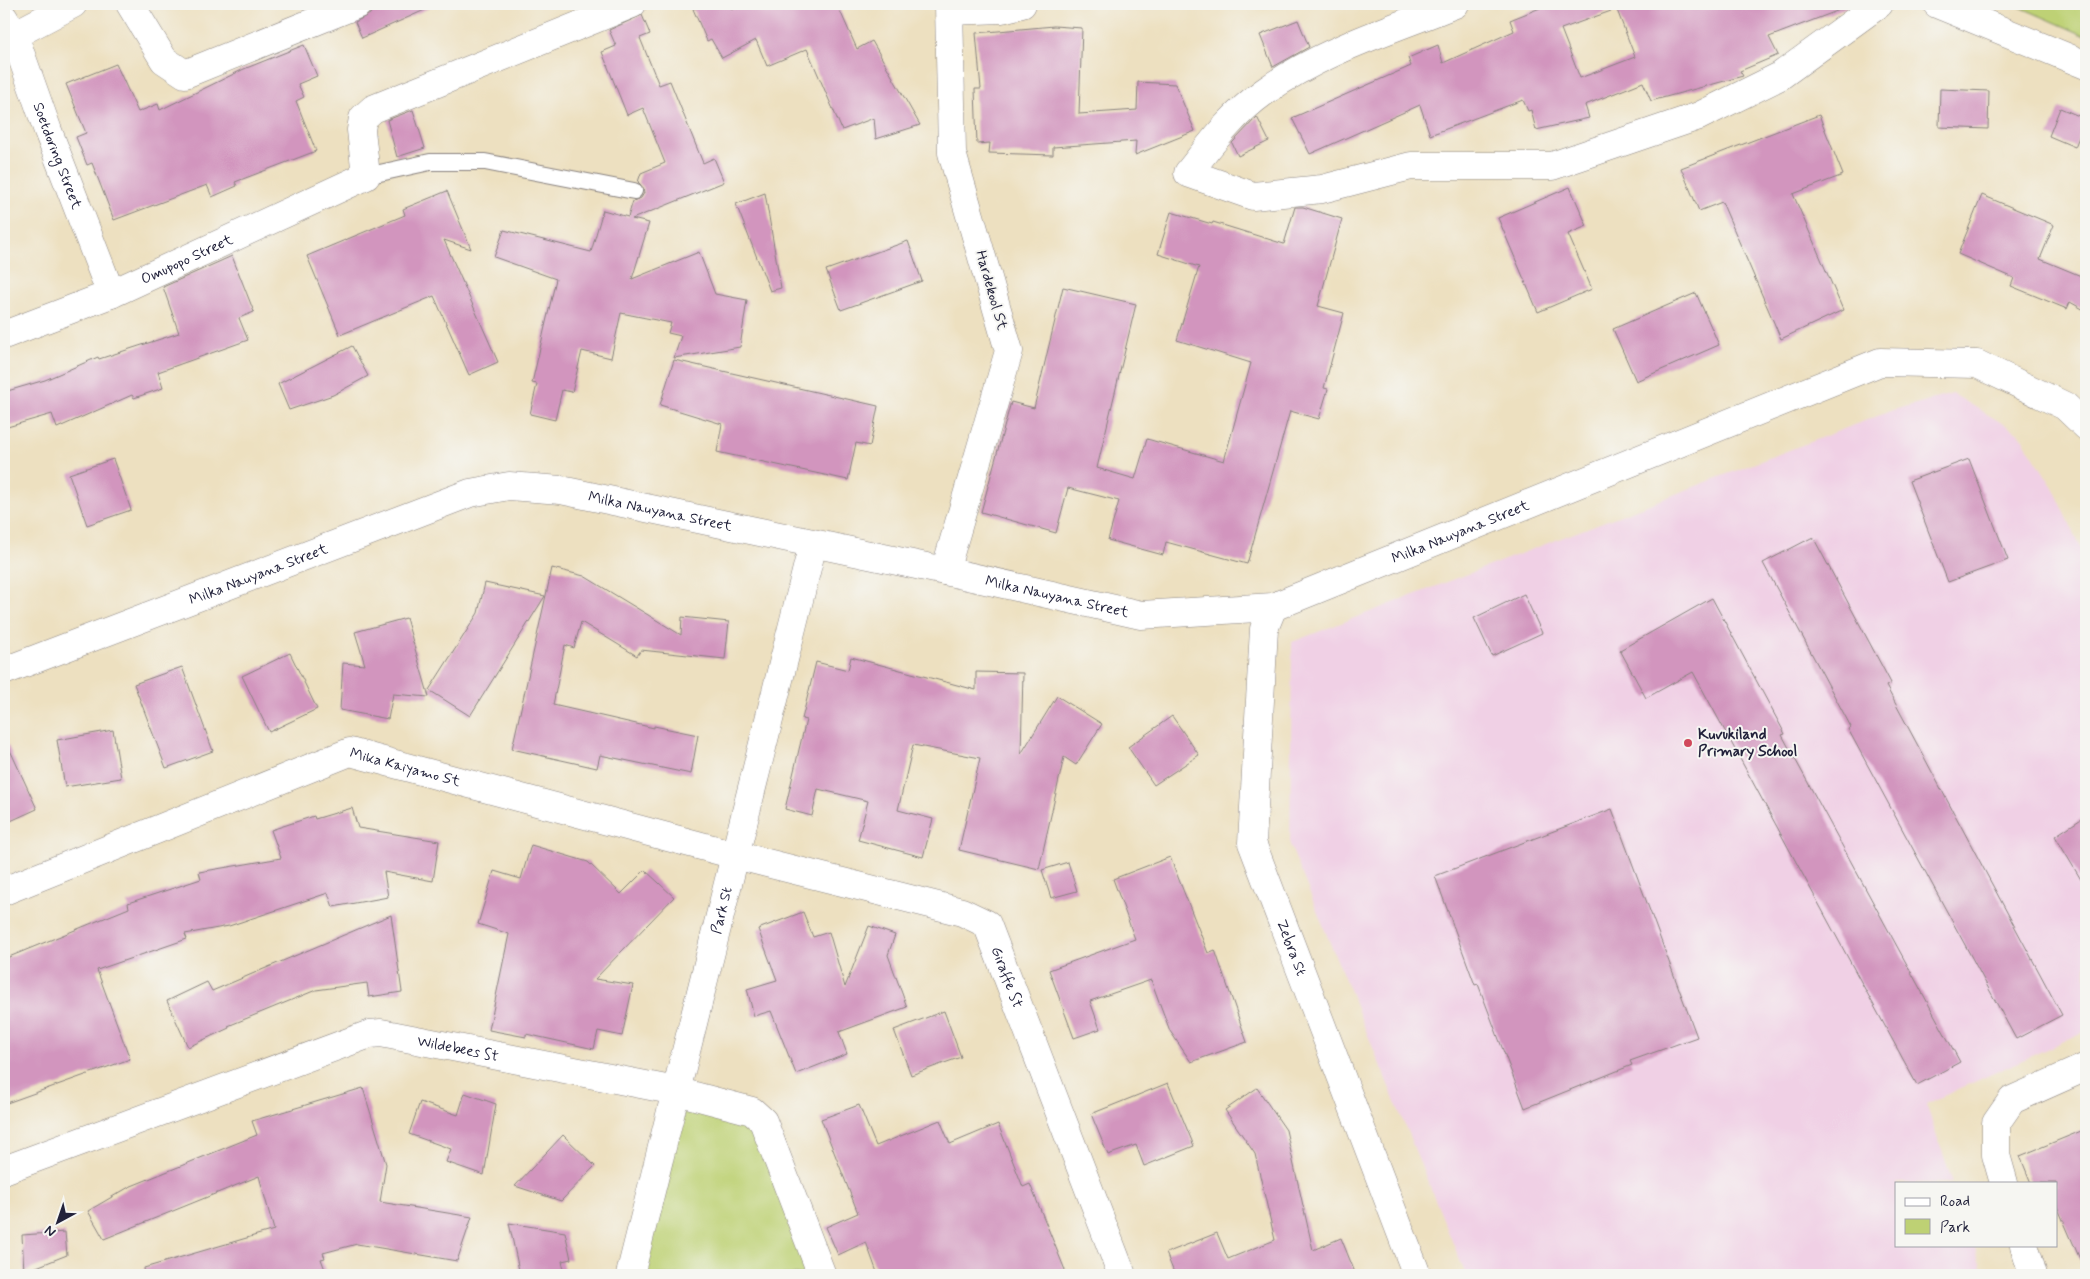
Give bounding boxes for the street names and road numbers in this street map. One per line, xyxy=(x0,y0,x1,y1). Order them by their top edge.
street label: Soetdoring Street xyxy=(28,100,86,212)
street label: Omupopo Street xyxy=(138,230,236,290)
street label: Hardekool St xyxy=(970,248,1012,333)
street label: Milka Nauyana Street xyxy=(586,487,734,537)
street label: Milka Nauyana Street xyxy=(1389,496,1532,569)
street label: Milka Nauyana Street xyxy=(186,539,331,610)
street label: Milka Nauyana Street xyxy=(983,571,1131,623)
street label: Mika Kaiyamo St xyxy=(348,743,462,792)
street label: Park St xyxy=(707,884,738,936)
street label: Zebra St xyxy=(1271,917,1311,979)
street label: Giraffe St xyxy=(986,944,1027,1011)
street label: Wildebees St xyxy=(415,1031,500,1067)

